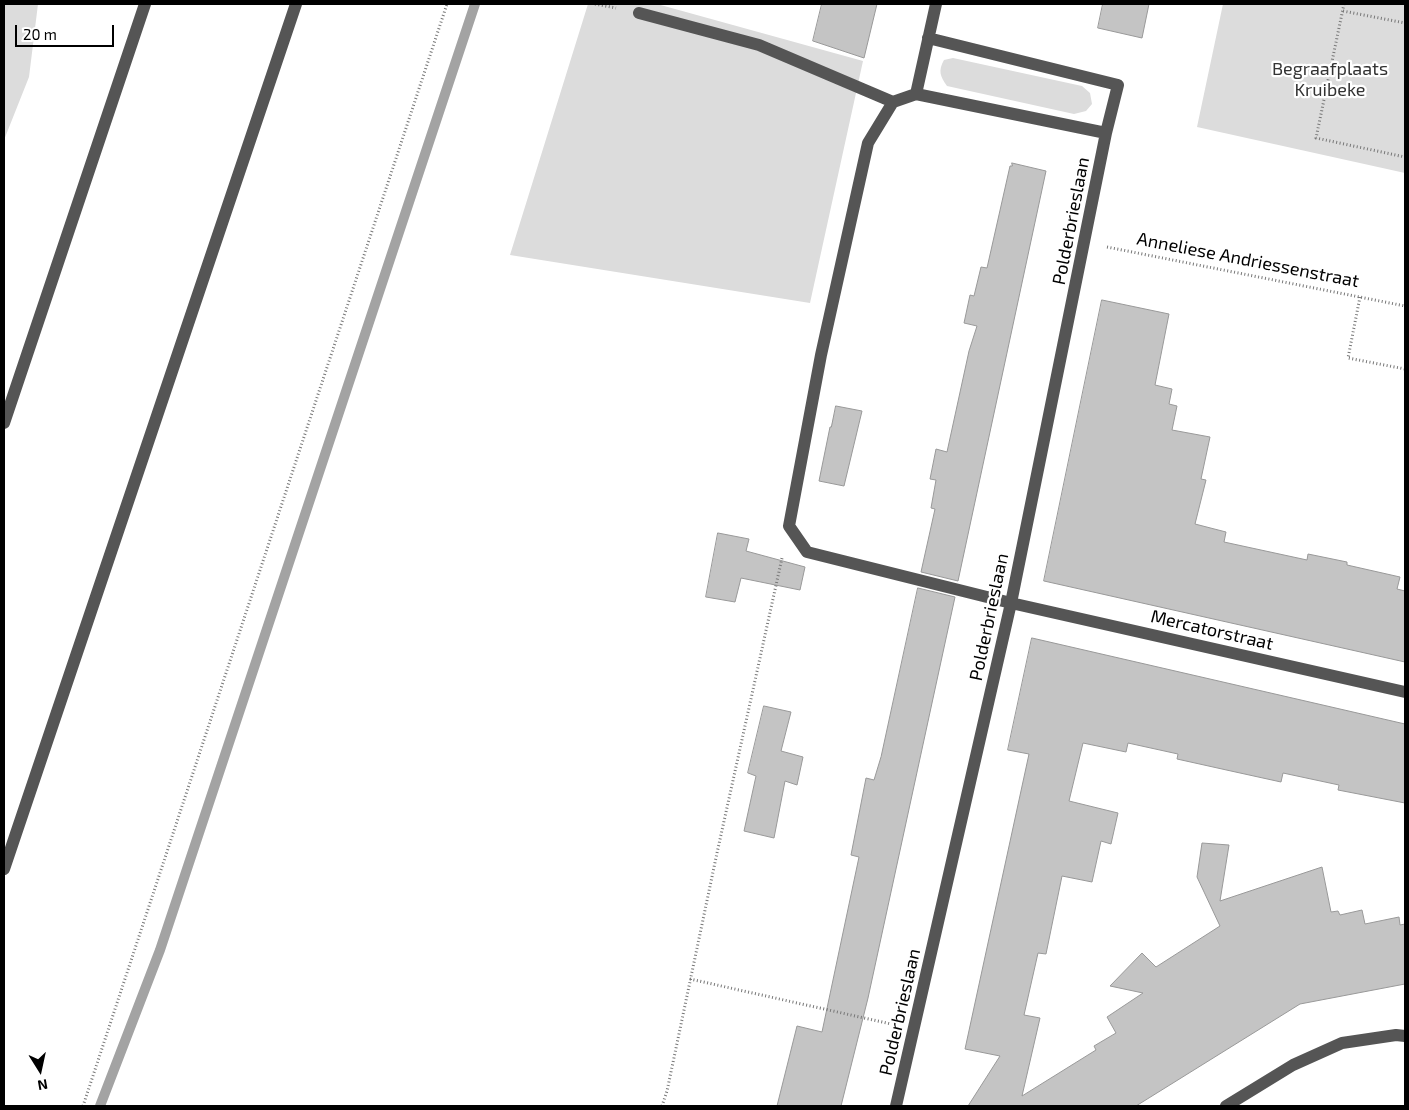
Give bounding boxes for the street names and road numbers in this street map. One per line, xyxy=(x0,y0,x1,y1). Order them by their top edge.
street label: Polderbrieslaan xyxy=(1048,155,1094,287)
street label: Anneliese Andriessenstraat xyxy=(1135,228,1361,292)
street label: Polderbrieslaan xyxy=(965,551,1013,683)
street label: Mercatorstraat xyxy=(1149,605,1275,655)
street label: Polderbrieslaan xyxy=(875,946,925,1078)

